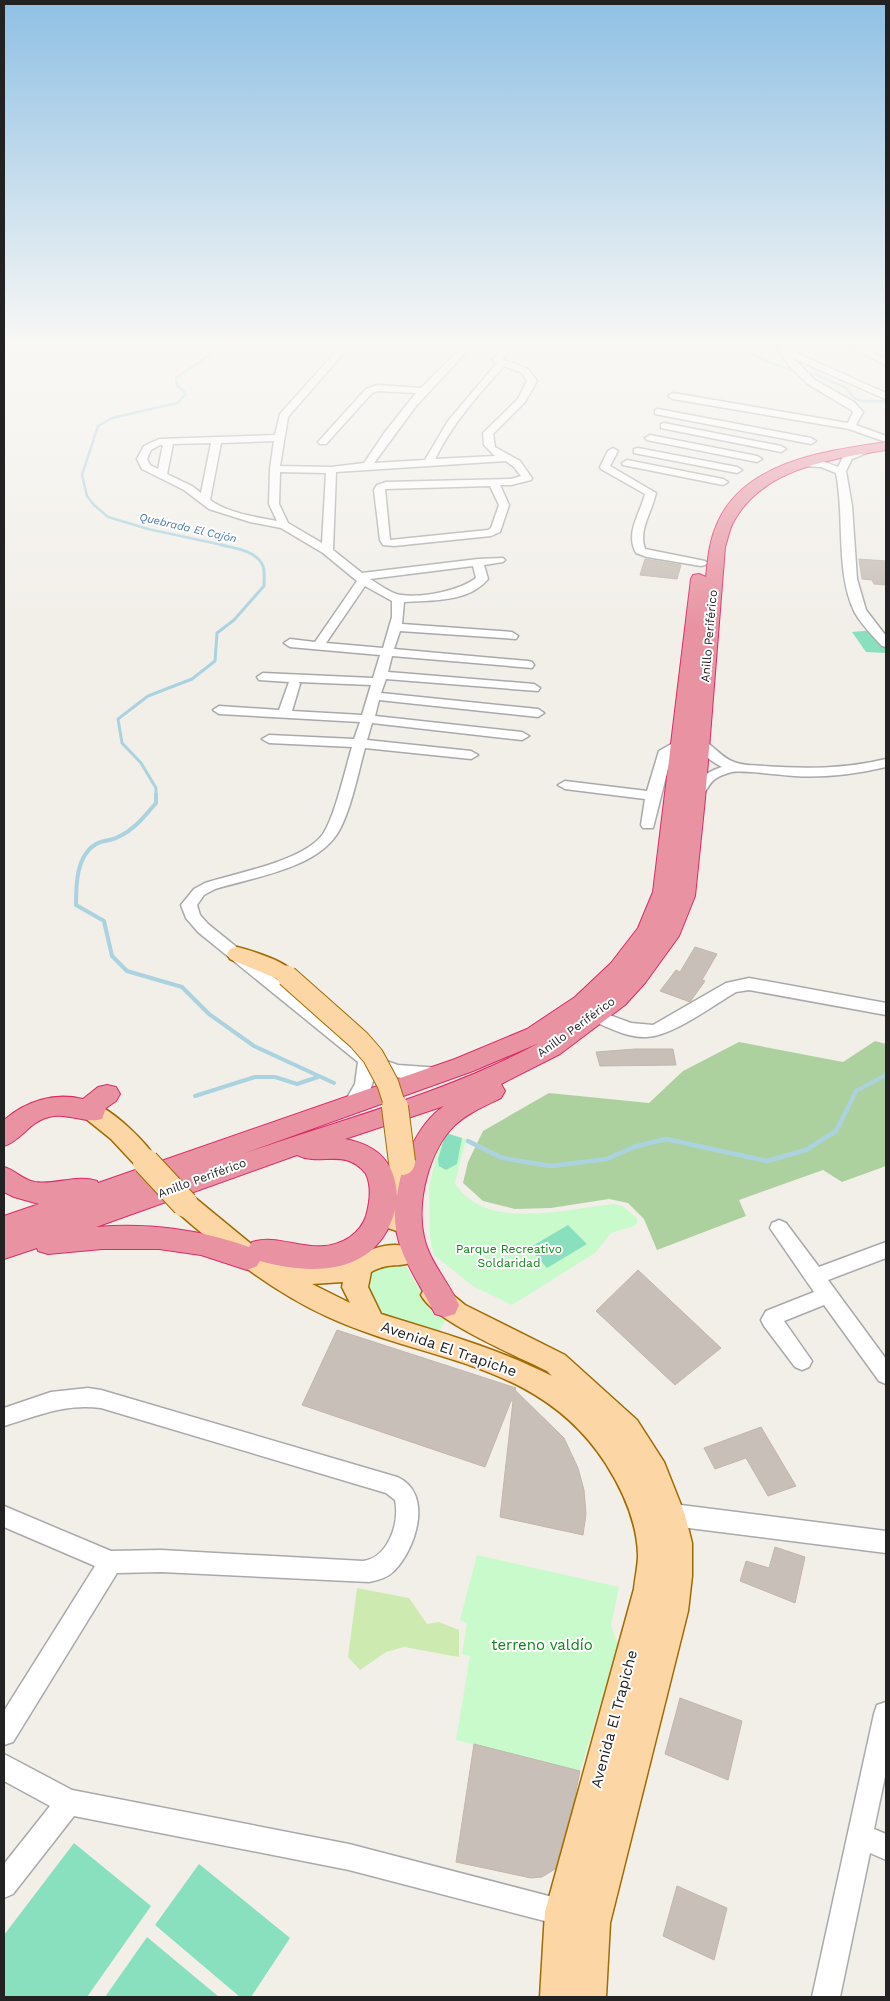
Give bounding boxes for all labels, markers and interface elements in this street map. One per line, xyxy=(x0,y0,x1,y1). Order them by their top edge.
water label: Quebrada El Cajón xyxy=(138,510,238,546)
street label: Anillo Periférico xyxy=(698,589,720,683)
street label: Anillo Periférico xyxy=(534,994,618,1060)
street label: Anillo Periférico xyxy=(156,1156,248,1200)
park label: Parque Recreativo Soldaridad xyxy=(456,1242,562,1270)
street label: Avenida El Trapiche xyxy=(379,1317,519,1381)
park label: terreno valdío xyxy=(491,1636,593,1654)
street label: Avenida El Trapiche xyxy=(587,1648,641,1790)

